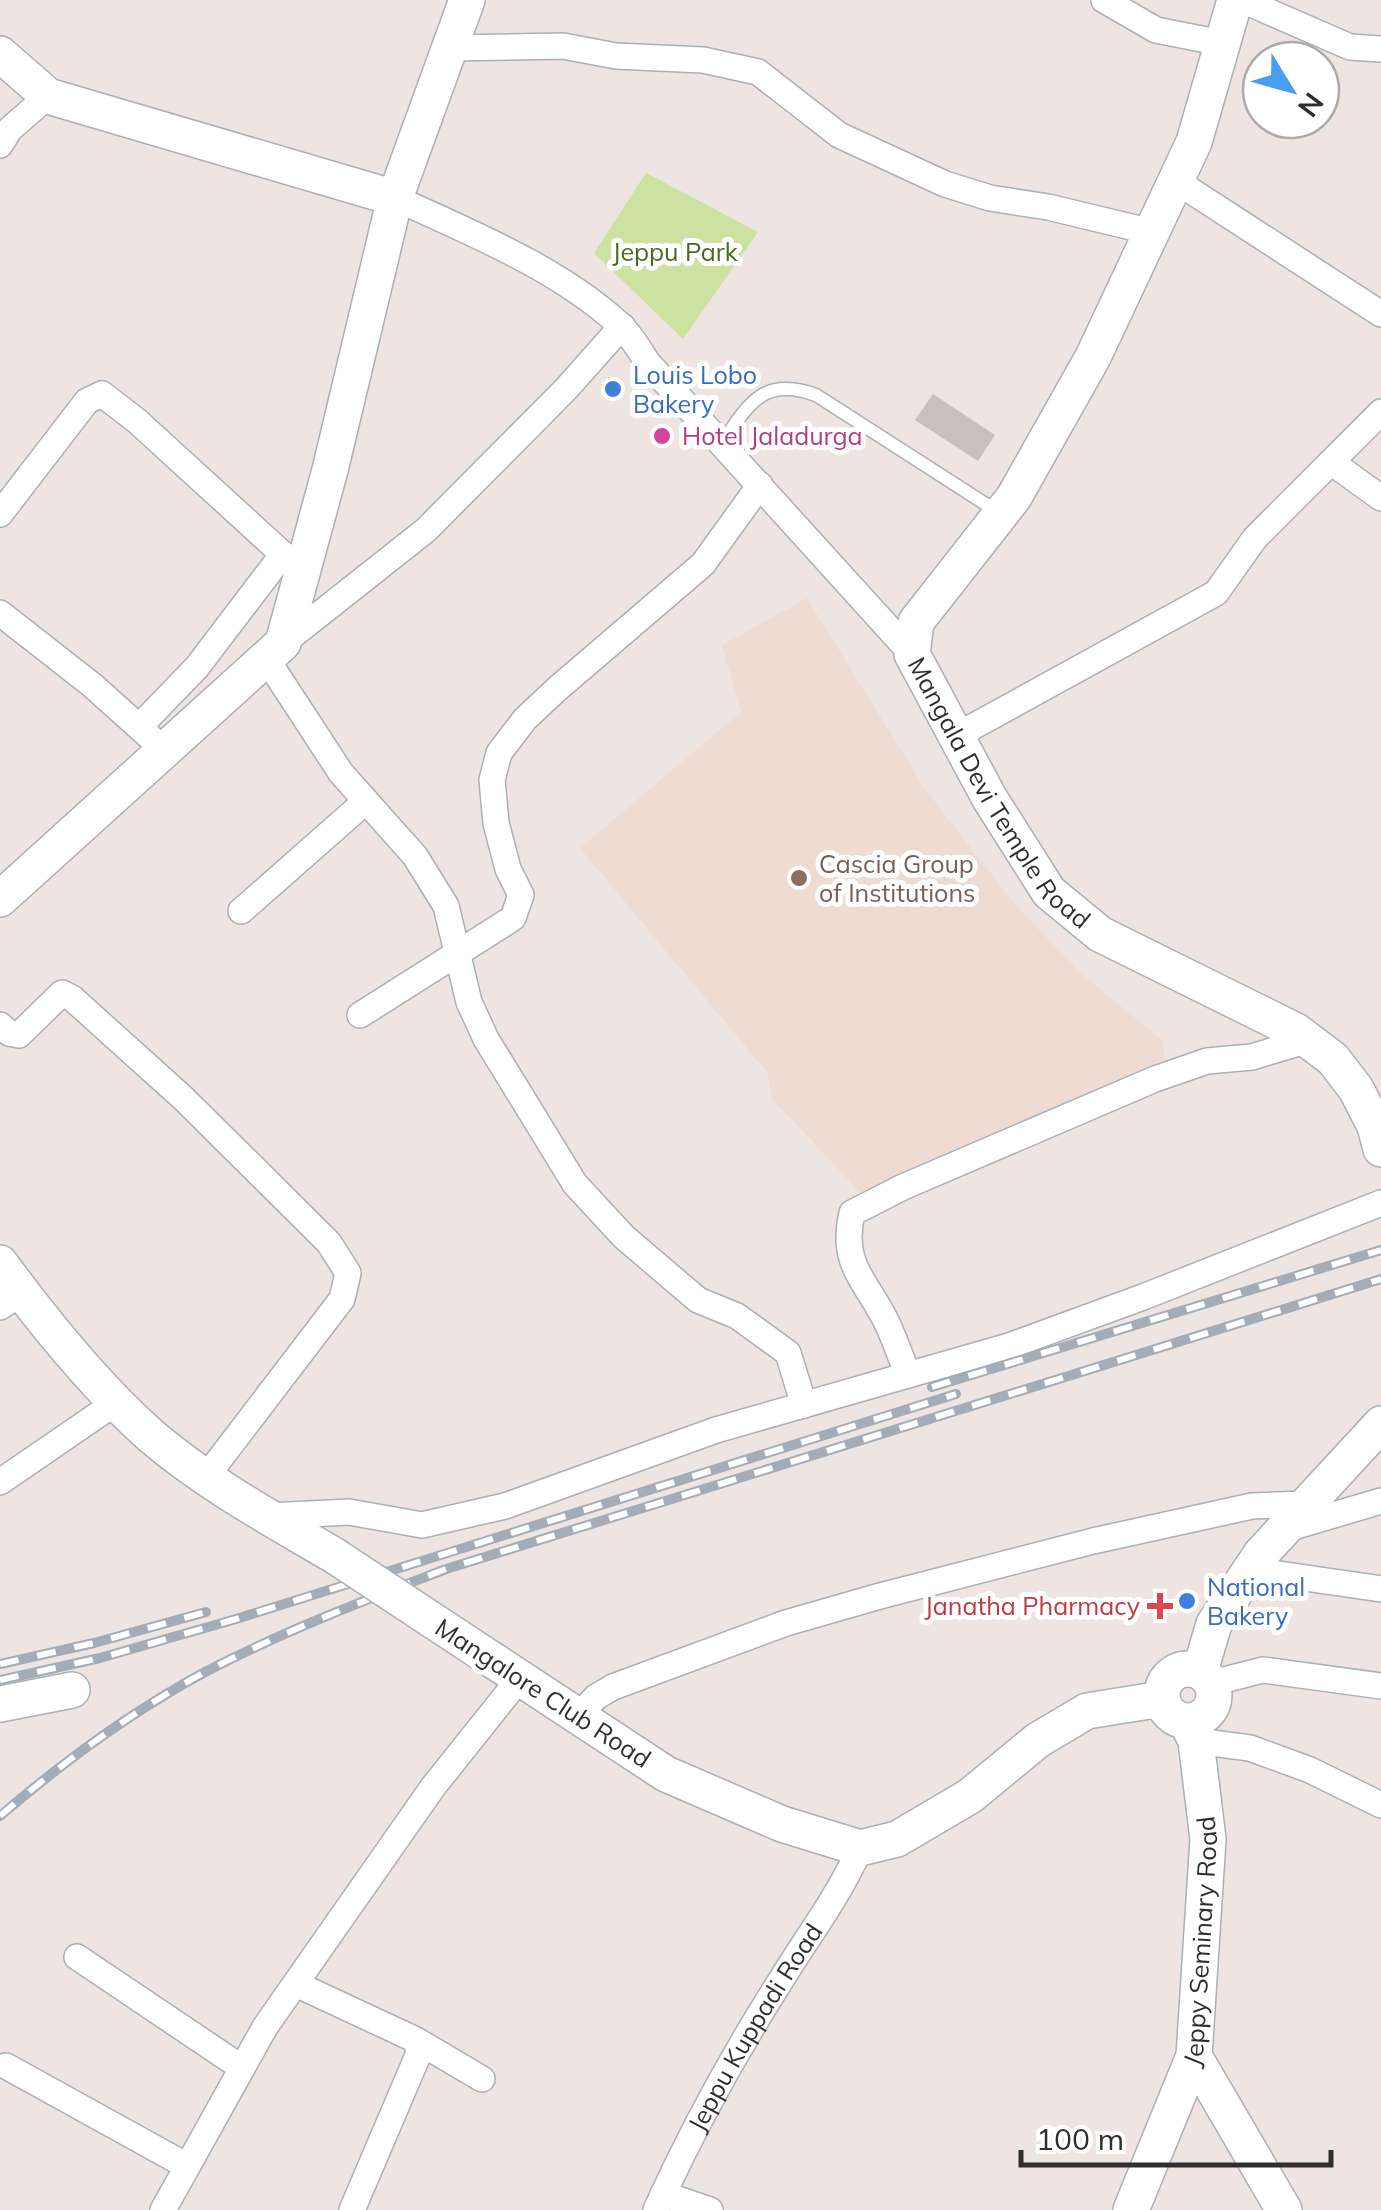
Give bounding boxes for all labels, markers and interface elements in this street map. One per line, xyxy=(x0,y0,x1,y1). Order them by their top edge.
north arrow xyxy=(1241,40,1341,140)
text: N xyxy=(1291,86,1332,124)
park label: Jeppu Park xyxy=(612,236,739,267)
place label: Louis Lobo Bakery xyxy=(633,359,757,419)
marker: Louis Lobo Bakery xyxy=(602,378,624,400)
place label: Hotel Jaladurga xyxy=(682,420,863,451)
marker: Hotel Jaladurga xyxy=(651,425,673,447)
street label: Mangala Devi Temple Road xyxy=(902,652,1097,935)
place label: Cascia Group of Institutions xyxy=(819,848,975,908)
marker: Cascia Group of Institutions xyxy=(788,867,810,889)
place label: National Bakery xyxy=(1207,1571,1305,1631)
place label: Janatha Pharmacy xyxy=(925,1590,1140,1621)
marker: National Bakery xyxy=(1176,1590,1198,1612)
marker: Janatha Pharmacy xyxy=(1149,1595,1171,1617)
street label: Mangalore Club Road xyxy=(430,1611,657,1774)
street label: Jeppy Seminary Road xyxy=(1176,1815,1224,2070)
street label: Jeppu Kuppadi Road xyxy=(681,1917,829,2136)
scale bar xyxy=(1021,2105,1331,2167)
text: 100 m xyxy=(1036,2120,1124,2158)

